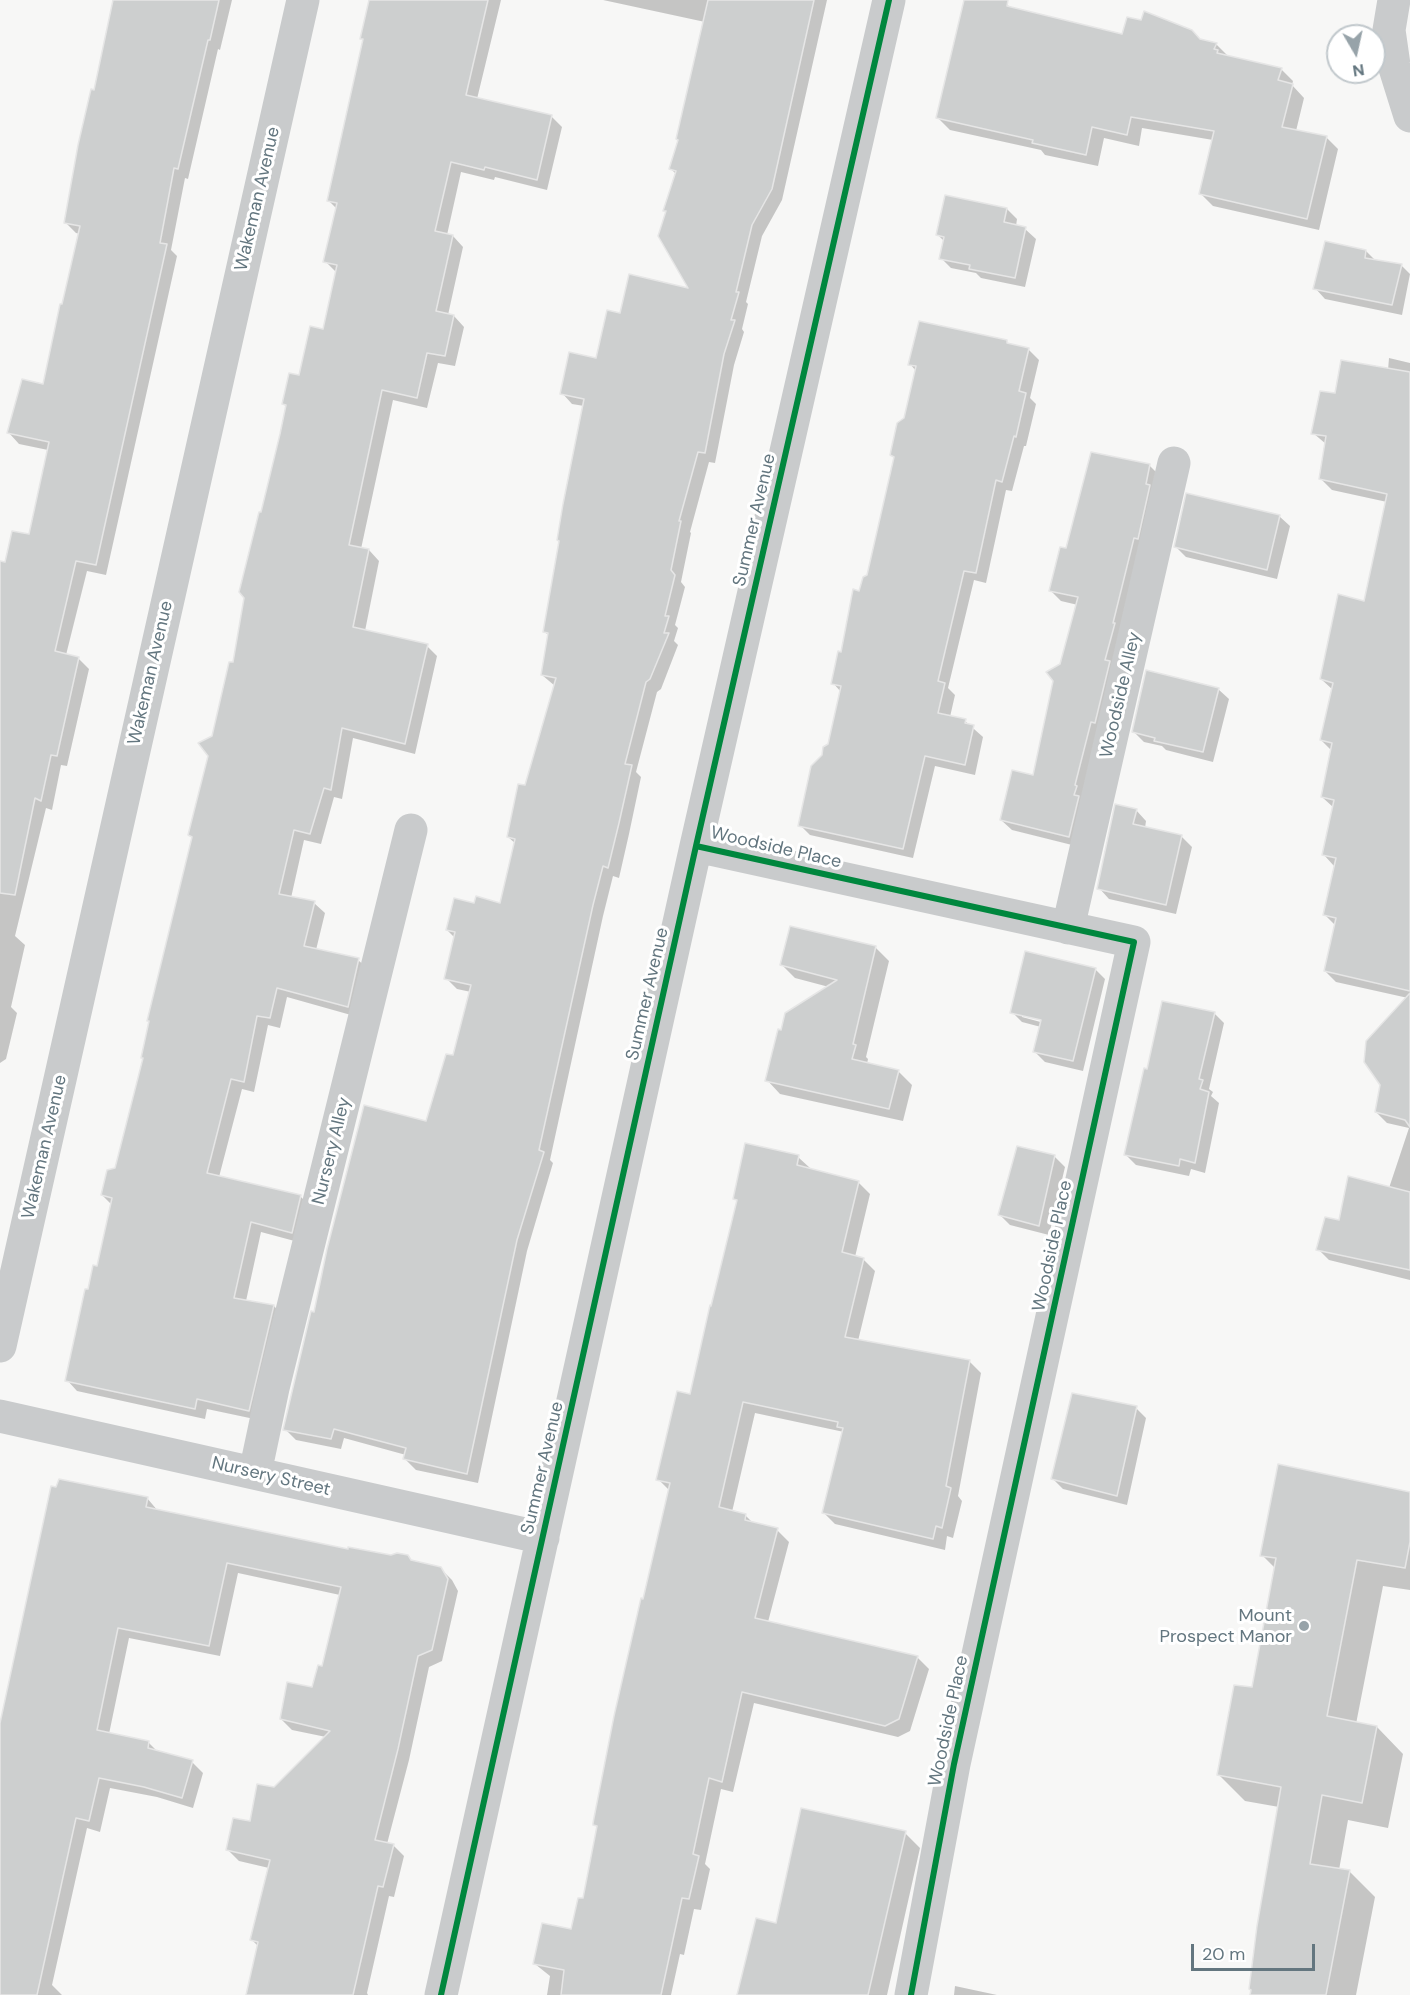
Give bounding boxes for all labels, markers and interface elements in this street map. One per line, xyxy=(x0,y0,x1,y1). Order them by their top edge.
north arrow xyxy=(1326,24,1386,84)
text: N xyxy=(1351,59,1366,82)
street label: Wakeman Avenue xyxy=(231,125,285,273)
street label: Summer Avenue xyxy=(729,451,781,589)
street label: Wakeman Avenue xyxy=(124,599,178,747)
street label: Woodside Alley xyxy=(1096,630,1146,760)
street label: Woodside Place xyxy=(709,822,843,874)
street label: Summer Avenue xyxy=(622,925,674,1063)
street label: Wakeman Avenue xyxy=(18,1073,72,1221)
street label: Nursery Alley xyxy=(308,1095,356,1207)
street label: Woodside Place xyxy=(1029,1178,1077,1314)
street label: Summer Avenue xyxy=(517,1399,569,1537)
street label: Nursery Street xyxy=(210,1453,332,1501)
place label: Mount Prospect Manor xyxy=(1160,1605,1292,1648)
marker: Mount Prospect Manor xyxy=(1297,1619,1311,1633)
street label: Woodside Place xyxy=(925,1653,973,1789)
scale bar xyxy=(1194,1932,1318,1970)
text: 20 m xyxy=(1202,1942,1245,1966)

